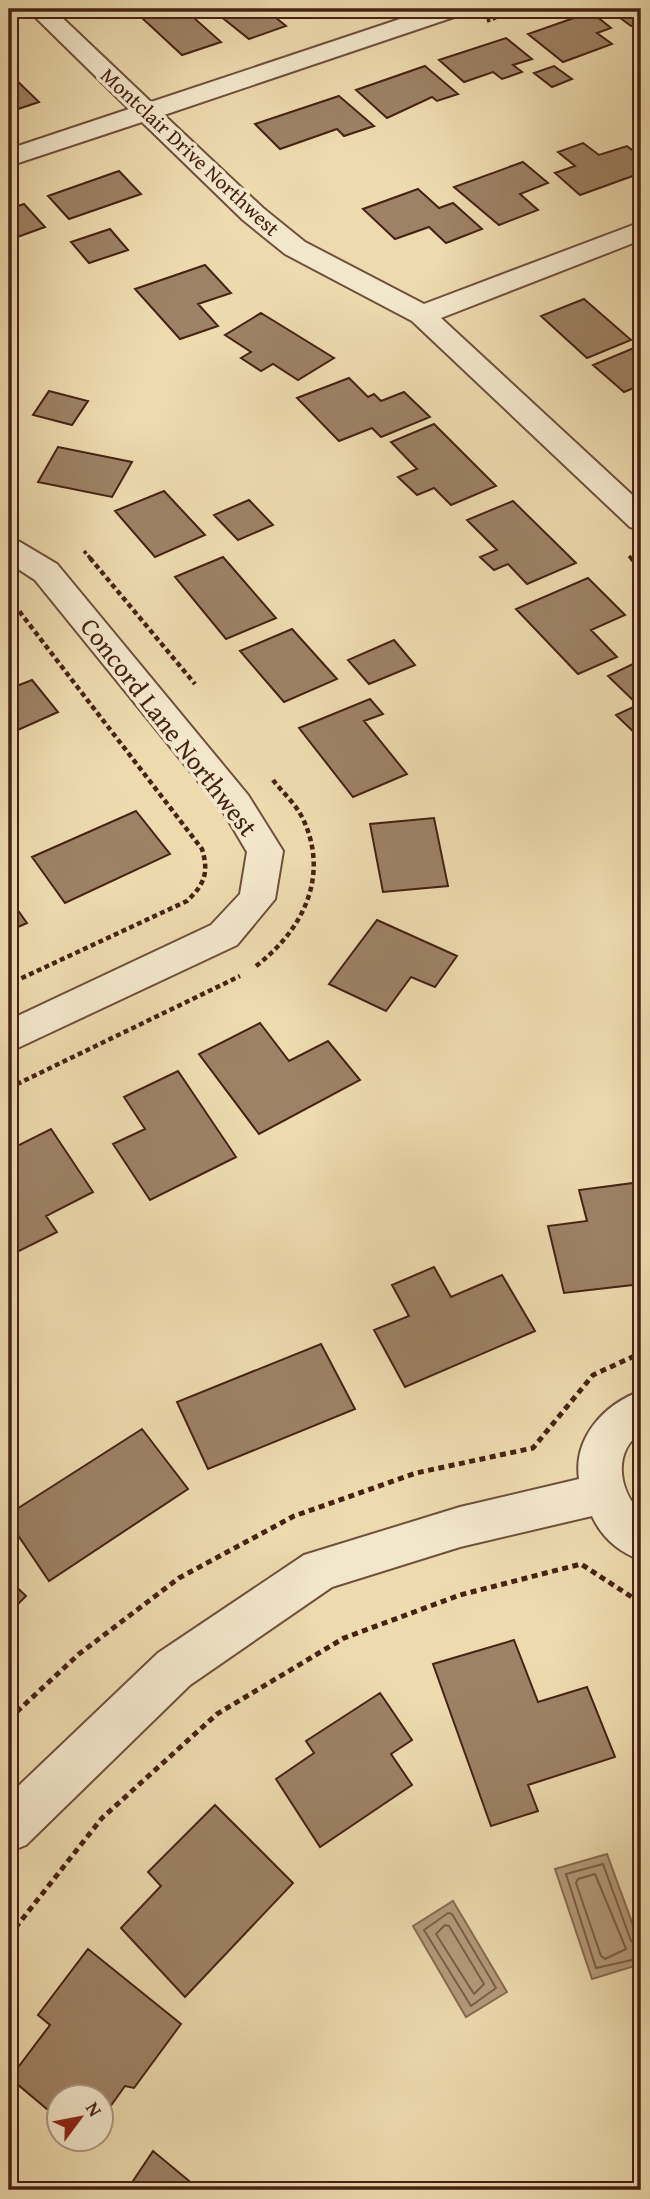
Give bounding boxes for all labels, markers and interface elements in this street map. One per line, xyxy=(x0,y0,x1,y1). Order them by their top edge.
street label: Montclair Drive Northwest xyxy=(94,60,287,244)
street label: Concord Lane Northwest xyxy=(71,609,267,845)
north arrow xyxy=(46,2084,116,2154)
text: N xyxy=(79,2096,110,2122)

